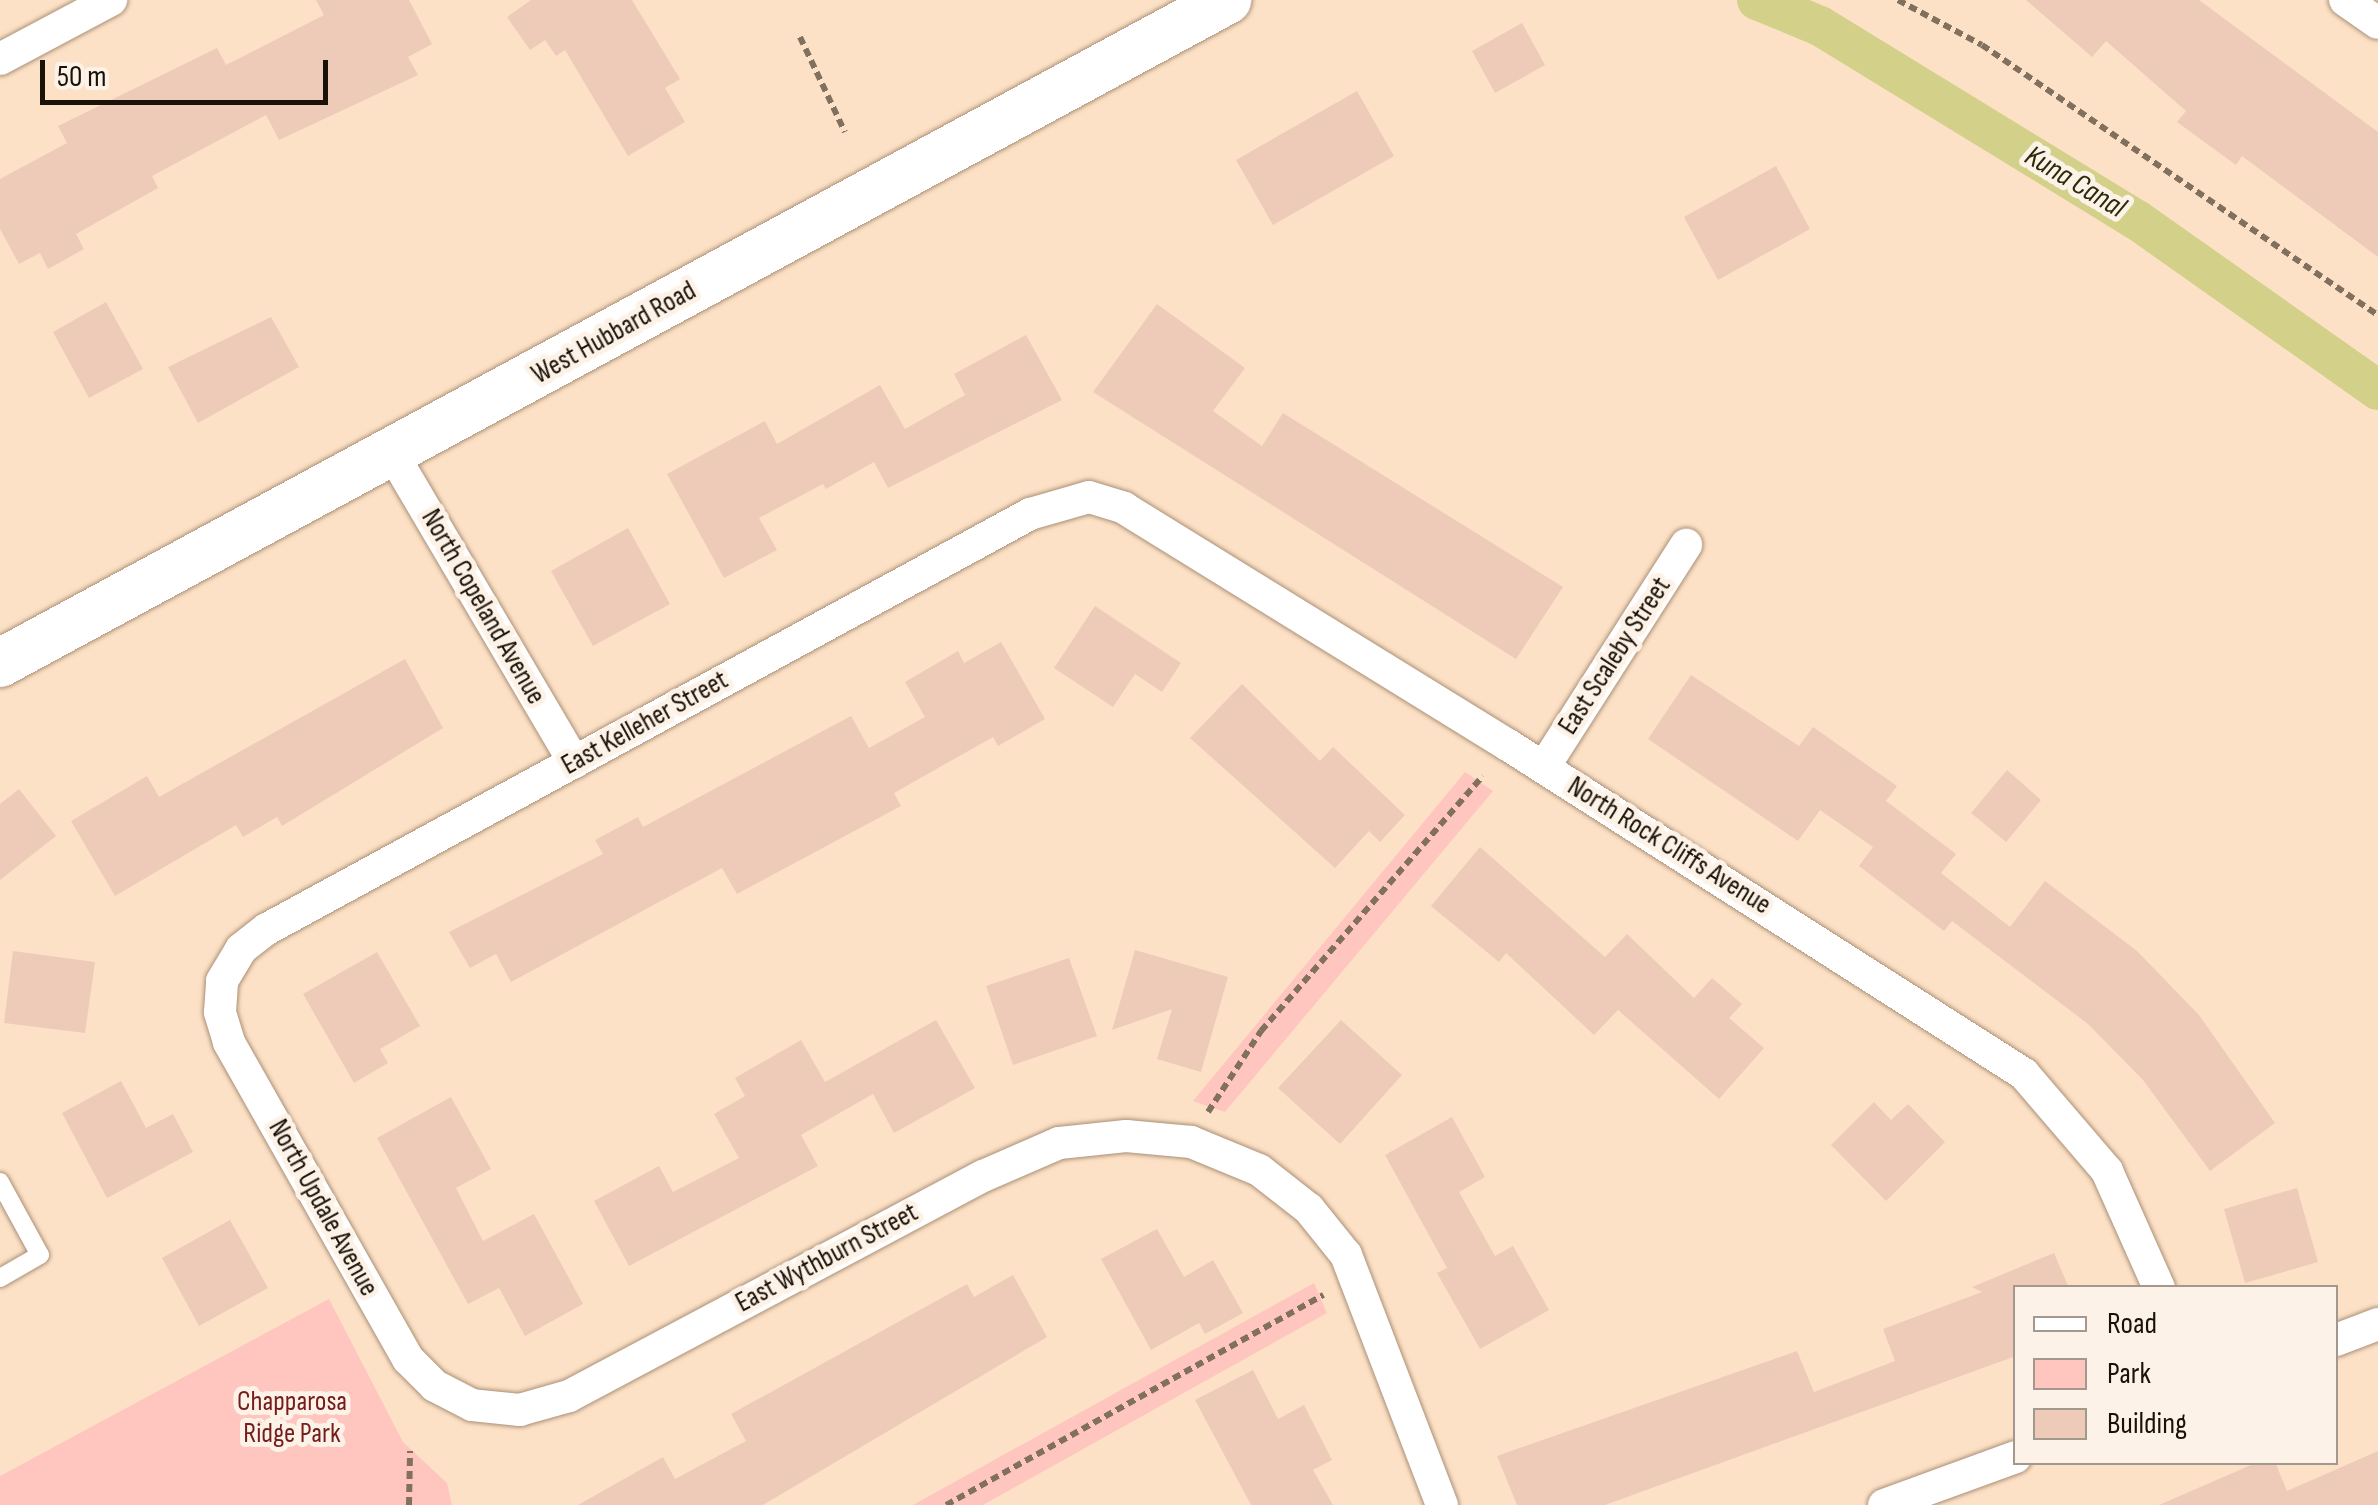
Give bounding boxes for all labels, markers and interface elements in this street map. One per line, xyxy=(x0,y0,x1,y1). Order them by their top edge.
scale bar xyxy=(45,40,332,102)
text: 50 m xyxy=(57,59,106,95)
water label: Kuna Canal xyxy=(2018,138,2132,226)
street label: West Hubbard Road xyxy=(526,274,702,392)
street label: North Copeland Avenue xyxy=(414,504,552,710)
street label: East Scaleby Street xyxy=(1552,571,1678,741)
street label: East Kelleher Street xyxy=(556,663,734,783)
street label: North Rock Cliffs Avenue xyxy=(1561,770,1777,922)
street label: North Updale Avenue xyxy=(261,1114,385,1302)
street label: East Wythburn Street xyxy=(730,1196,924,1320)
legend xyxy=(2013,1285,2338,1465)
text: Road xyxy=(2107,1306,2157,1342)
text: Park xyxy=(2107,1356,2151,1392)
park label: Chapparosa Ridge Park xyxy=(237,1385,347,1451)
text: Building xyxy=(2107,1406,2187,1442)

